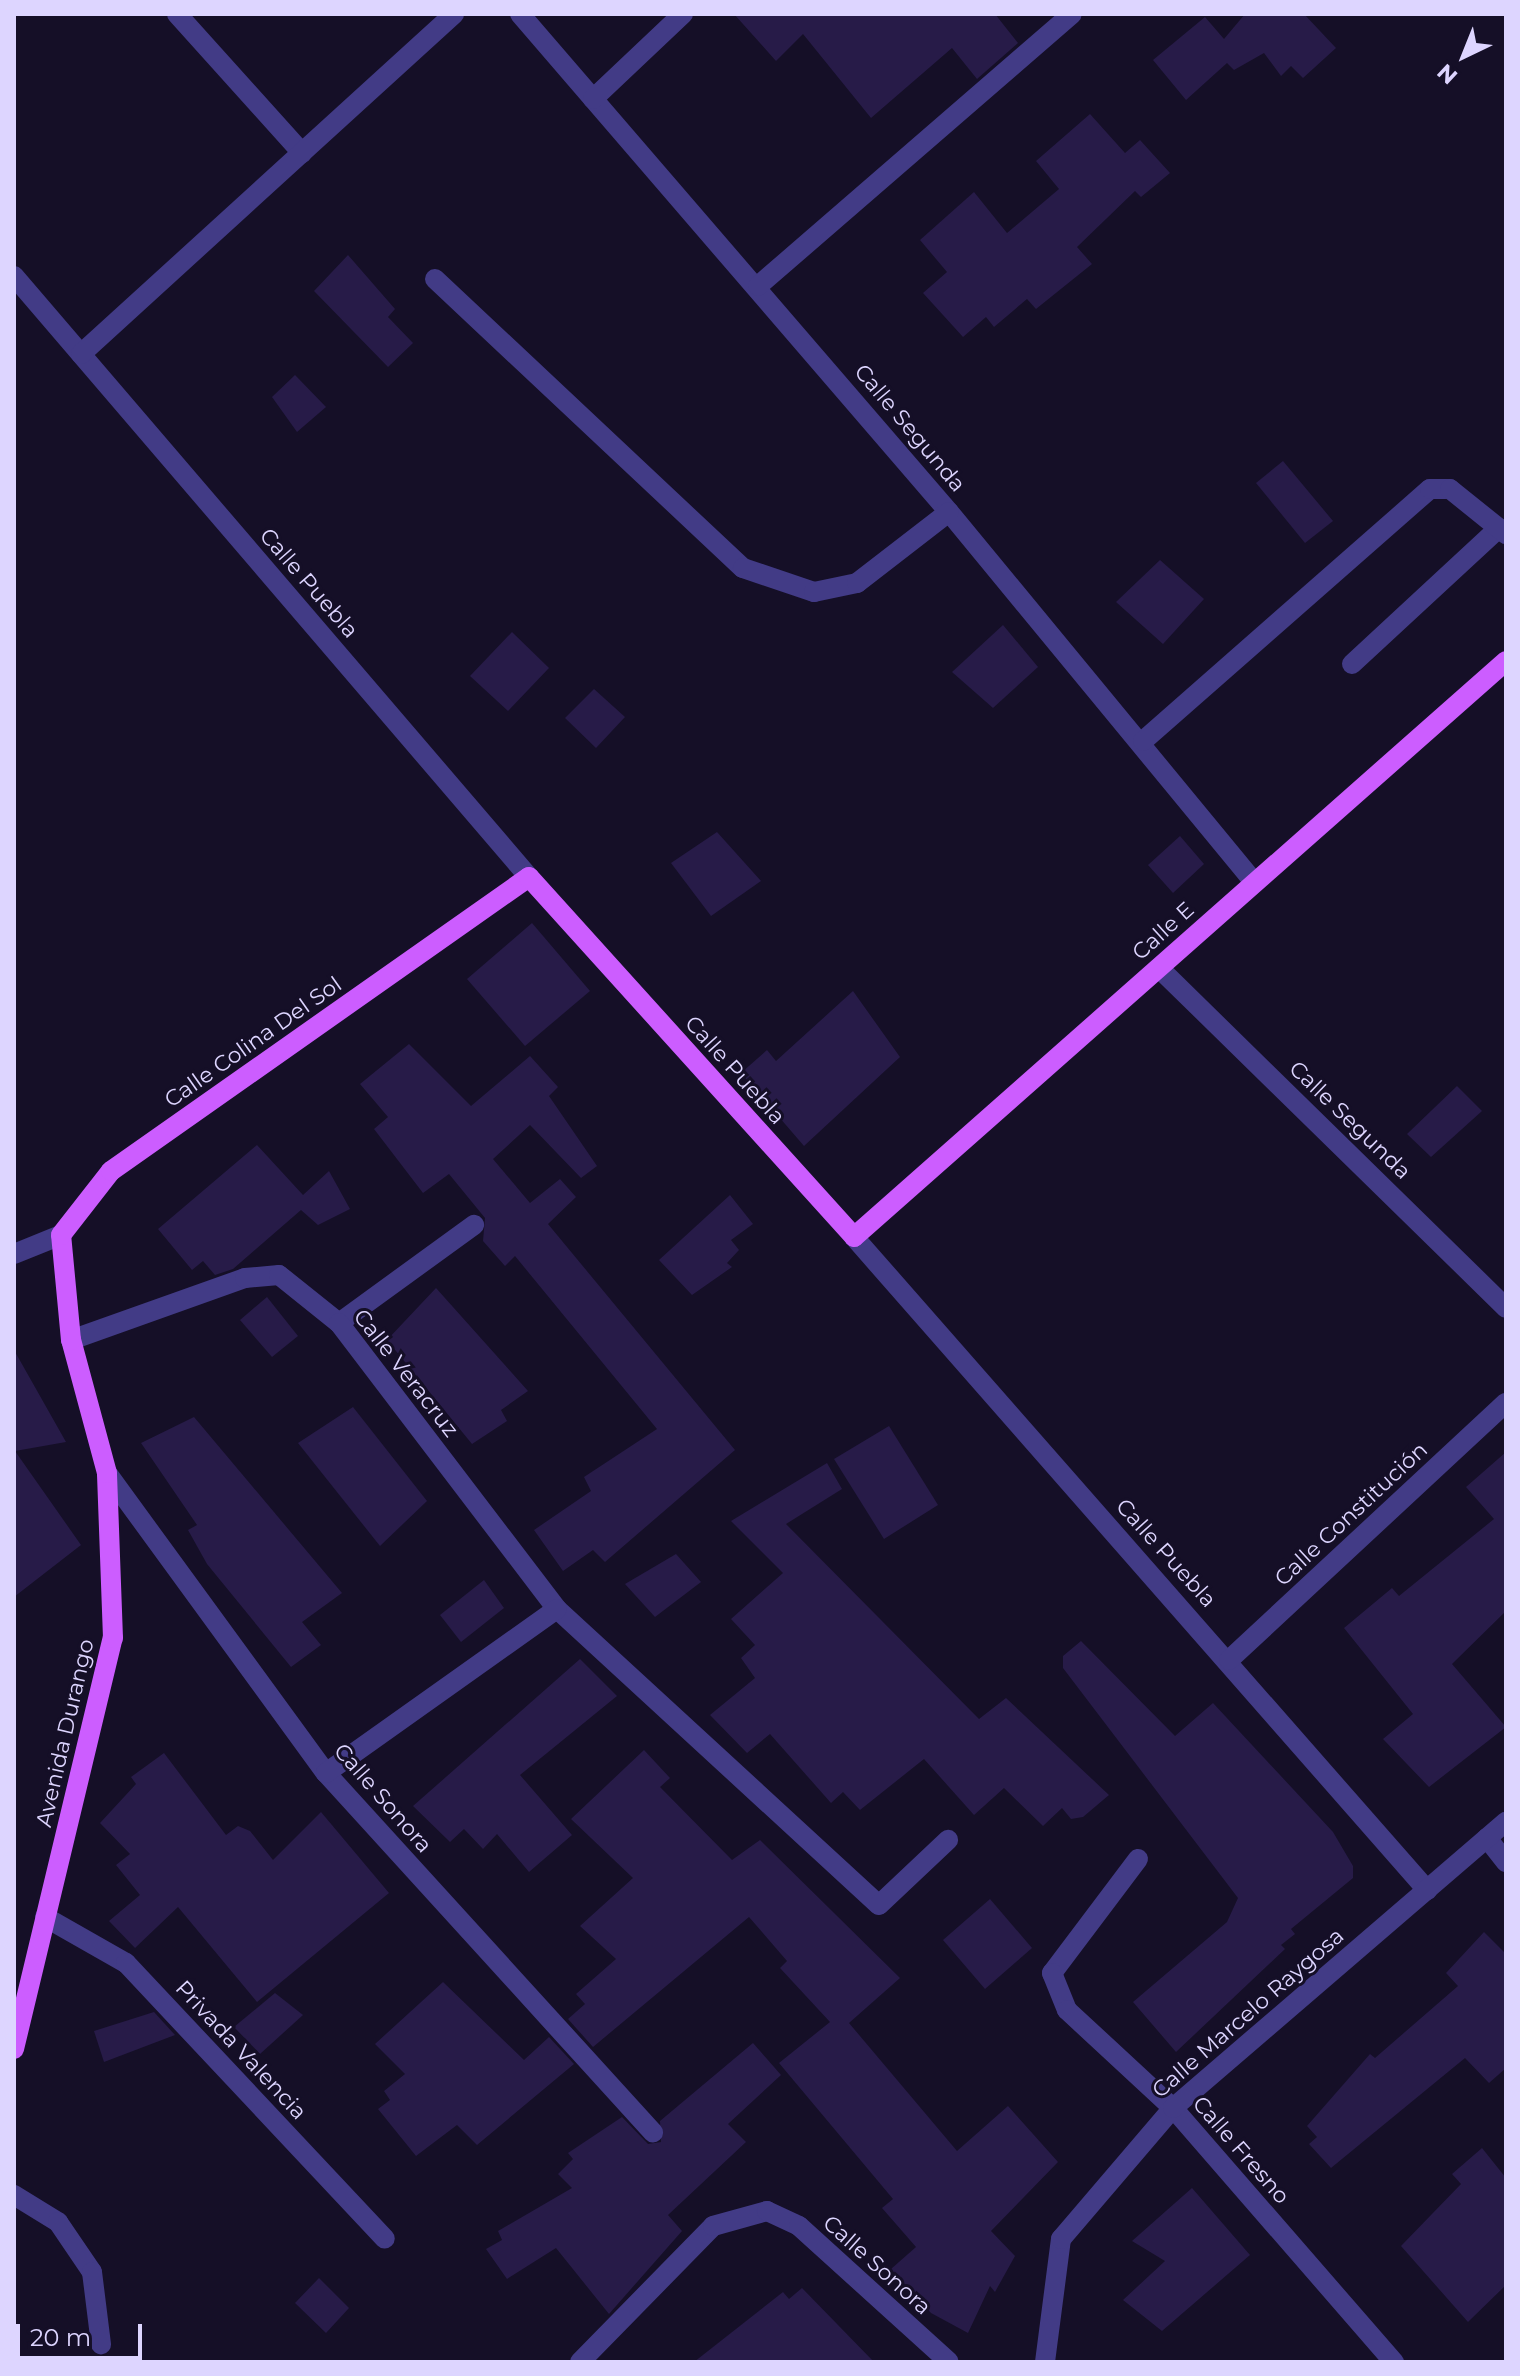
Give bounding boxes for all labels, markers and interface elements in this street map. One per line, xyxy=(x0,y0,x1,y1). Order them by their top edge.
north arrow xyxy=(1424,16,1504,96)
text: N xyxy=(1432,58,1463,90)
street label: Calle Segunda xyxy=(849,359,971,497)
street label: Calle Puebla xyxy=(254,523,364,643)
street label: Calle E xyxy=(1127,896,1199,966)
street label: Calle Colina Del Sol xyxy=(159,971,347,1113)
street label: Calle Puebla xyxy=(679,1010,791,1130)
street label: Calle Segunda xyxy=(1284,1055,1416,1185)
street label: Calle Veracruz xyxy=(348,1304,464,1442)
street label: Calle Constitución xyxy=(1269,1436,1433,1592)
street label: Calle Puebla xyxy=(1110,1493,1222,1613)
street label: Avenida Durango xyxy=(31,1636,99,1830)
street label: Calle Sonora xyxy=(328,1738,438,1858)
street label: Calle Marcelo Raygosa xyxy=(1147,1923,1349,2103)
street label: Privada Valencia xyxy=(170,1975,312,2125)
street label: Calle Fresno xyxy=(1187,2091,1295,2209)
street label: Calle Sonora xyxy=(818,2210,936,2320)
scale bar xyxy=(20,2308,146,2358)
text: 20 m xyxy=(30,2323,91,2352)

